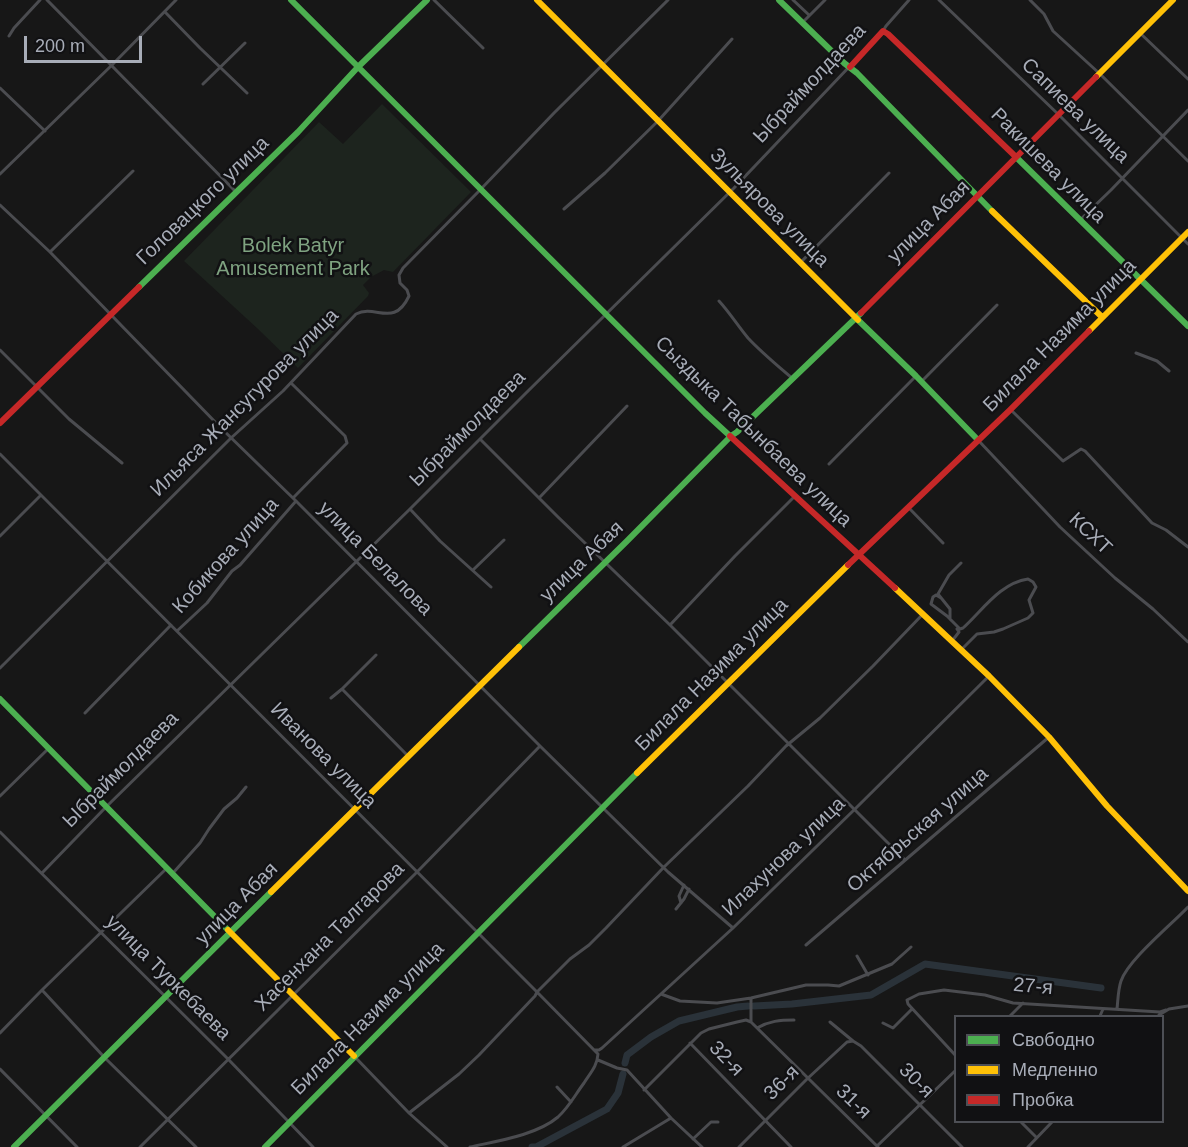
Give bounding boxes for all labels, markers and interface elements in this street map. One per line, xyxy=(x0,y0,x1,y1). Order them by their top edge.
street label: Ыбраймолдаева xyxy=(749,19,871,149)
scale bar xyxy=(27,24,146,62)
text: 200 m xyxy=(35,36,85,56)
street label: Сапиева улица xyxy=(1016,53,1134,169)
street label: Ракишева улица xyxy=(985,103,1111,229)
street label: Головацкого улица xyxy=(132,132,274,270)
street label: Зульярова улица xyxy=(704,143,834,273)
street label: улица Абая xyxy=(883,176,975,268)
park label: Bolek Batyr Amusement Park xyxy=(216,234,370,281)
street label: Билала Назима улица xyxy=(978,254,1142,418)
street label: Ильяса Жансугурова улица xyxy=(146,304,344,502)
street label: Сыздыка Табынбаева улица xyxy=(650,332,856,532)
street label: Ыбраймолдаева xyxy=(405,366,531,492)
street label: Кобикова улица xyxy=(168,493,284,619)
street label: улица Белалова xyxy=(313,497,437,621)
street label: КСХТ xyxy=(1064,508,1116,560)
street label: улица Абая xyxy=(535,516,629,608)
street label: Билала Назима улица xyxy=(630,593,794,757)
street label: Иванова улица xyxy=(265,698,381,814)
street label: Ыбраймолдаева xyxy=(58,707,184,833)
street label: Октябрьская улица xyxy=(843,762,993,898)
street label: Илахунова улица xyxy=(718,792,850,922)
street label: Хасенхана Талгарова xyxy=(250,857,410,1017)
street label: улица Абая xyxy=(191,858,283,950)
street label: улица Туркебаева xyxy=(100,910,236,1046)
street label: Билала Назима улица xyxy=(286,937,450,1101)
street label: 27-я xyxy=(1012,973,1054,1001)
legend xyxy=(954,1015,1164,1123)
text: Свободно xyxy=(1012,1030,1095,1050)
street label: 32-я xyxy=(704,1036,748,1082)
street label: 30-я xyxy=(893,1058,939,1104)
street label: 36-я xyxy=(759,1060,805,1106)
text: Медленно xyxy=(1012,1060,1098,1080)
street label: 31-я xyxy=(830,1080,876,1124)
text: Пробка xyxy=(1012,1090,1074,1110)

